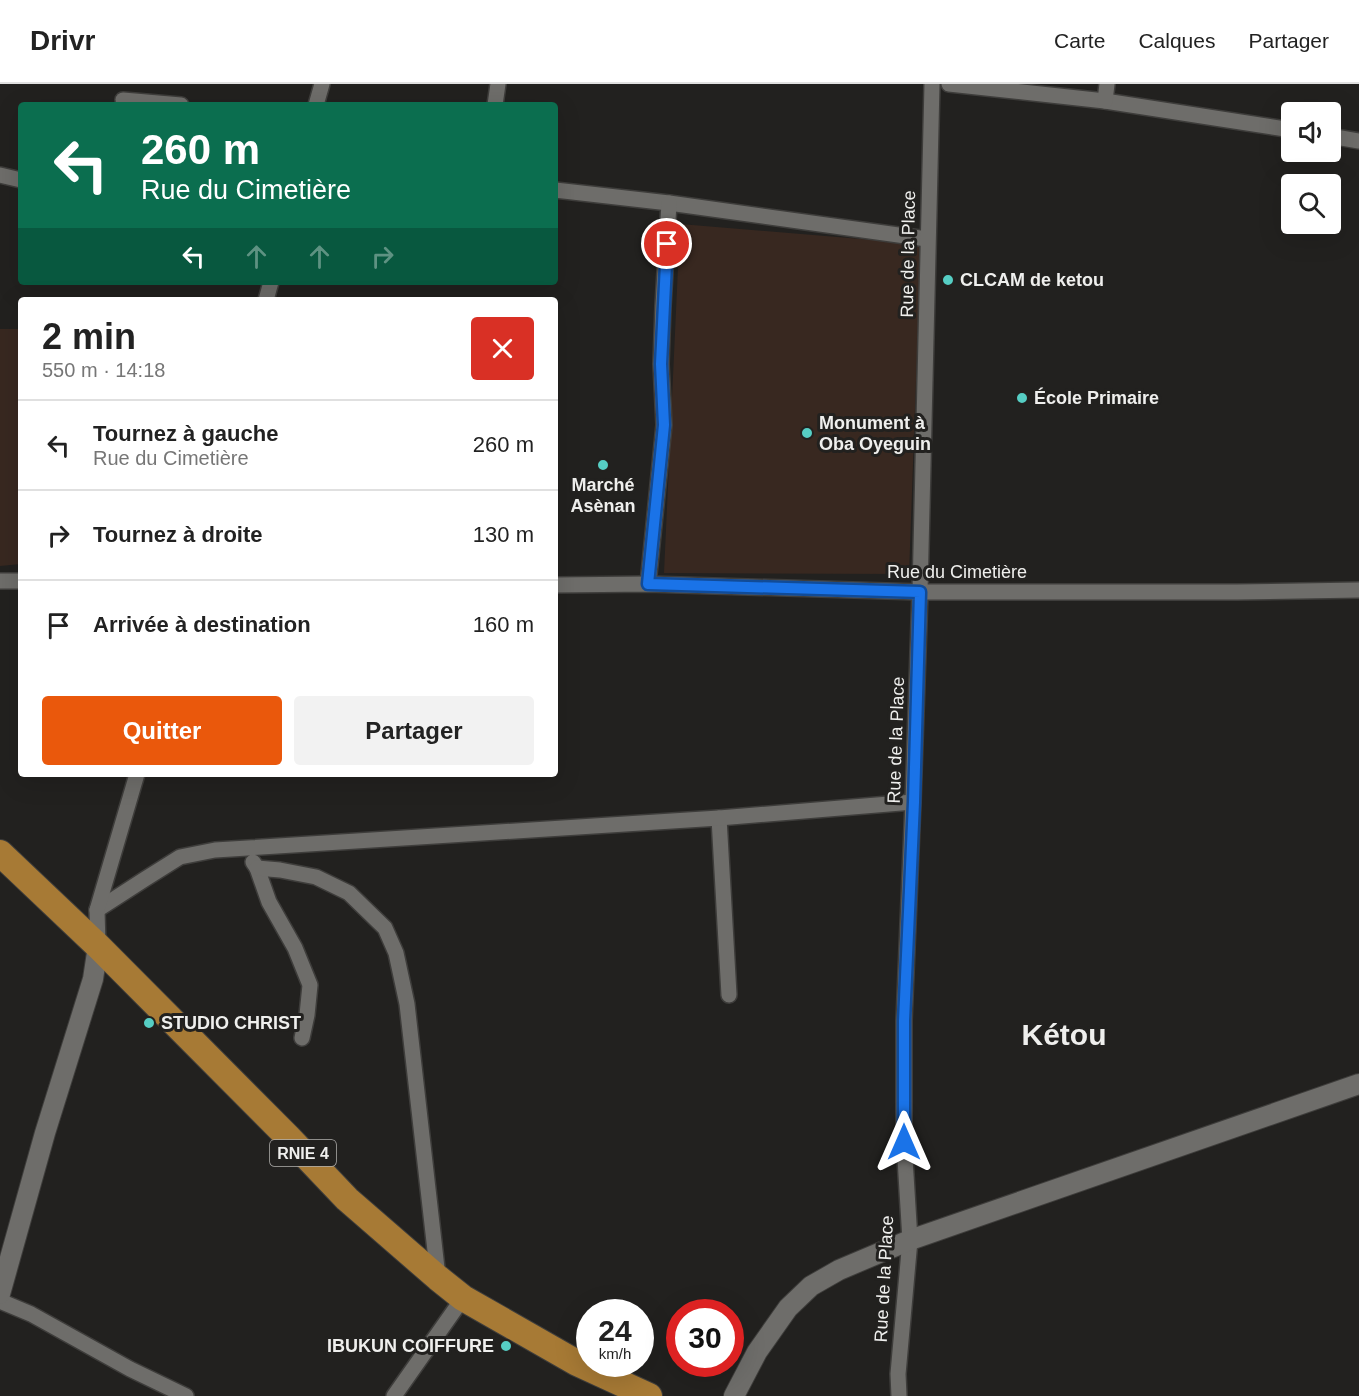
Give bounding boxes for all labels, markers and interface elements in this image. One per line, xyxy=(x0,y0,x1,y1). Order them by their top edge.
text: Drivr xyxy=(30,25,95,56)
text: Carte xyxy=(1054,29,1105,52)
text: Calques xyxy=(1138,29,1215,52)
text: Partager xyxy=(1248,29,1329,52)
map controls xyxy=(1281,102,1341,234)
button: sound xyxy=(1281,102,1341,162)
icon: left xyxy=(42,126,120,204)
text: 260 m xyxy=(141,126,260,173)
button: search xyxy=(1281,174,1341,234)
text: Rue du Cimetière xyxy=(141,175,351,205)
street label: Rue de la Place xyxy=(897,190,919,318)
pin xyxy=(641,218,692,269)
icon: arrive xyxy=(650,227,683,260)
icon: left xyxy=(177,240,210,273)
icon: ahead xyxy=(240,240,273,273)
icon: ahead xyxy=(303,240,336,273)
icon: right xyxy=(366,240,399,273)
place label: CLCAM de ketou xyxy=(960,270,1104,290)
marker: CLCAM de ketou xyxy=(941,273,955,287)
text: 2 min xyxy=(42,316,136,357)
button: close xyxy=(471,317,534,380)
text: 550 m · 14:18 xyxy=(42,359,165,381)
place label: École Primaire xyxy=(1034,387,1159,408)
marker: École Primaire xyxy=(1015,391,1029,405)
place label: Monument à Oba Oyeguin xyxy=(819,413,931,454)
text: Tournez à gauche xyxy=(93,421,278,446)
marker: Monument à Oba Oyeguin xyxy=(800,426,814,440)
icon: left xyxy=(42,429,75,462)
text: 260 m xyxy=(473,432,534,457)
text: Rue du Cimetière xyxy=(93,447,249,469)
marker: Marché Asènan xyxy=(596,458,610,472)
place label: Marché Asènan xyxy=(570,475,636,516)
icon: right xyxy=(42,519,75,552)
text: Tournez à droite xyxy=(93,522,263,547)
text: 130 m xyxy=(473,522,534,547)
street label: Rue du Cimetière xyxy=(887,562,1027,582)
icon: arrive xyxy=(42,609,75,642)
text: Arrivée à destination xyxy=(93,612,311,637)
text: 160 m xyxy=(473,612,534,637)
street label: Rue de la Place xyxy=(884,676,908,804)
button: Quitter xyxy=(42,696,282,765)
button: Partager xyxy=(294,696,534,765)
place label: STUDIO CHRIST xyxy=(161,1013,301,1033)
marker: STUDIO CHRIST xyxy=(142,1016,156,1030)
district label: Kétou xyxy=(1022,1018,1107,1051)
position arrow xyxy=(872,1110,936,1174)
road number: RNIE 4 xyxy=(270,1140,336,1166)
street label: Rue de la Place xyxy=(871,1215,897,1343)
speed limit sign: 30 xyxy=(666,1299,744,1377)
text: 24 xyxy=(598,1314,632,1347)
place label: IBUKUN COIFFURE xyxy=(327,1336,494,1356)
marker: IBUKUN COIFFURE xyxy=(499,1339,513,1353)
text: km/h xyxy=(599,1345,631,1362)

